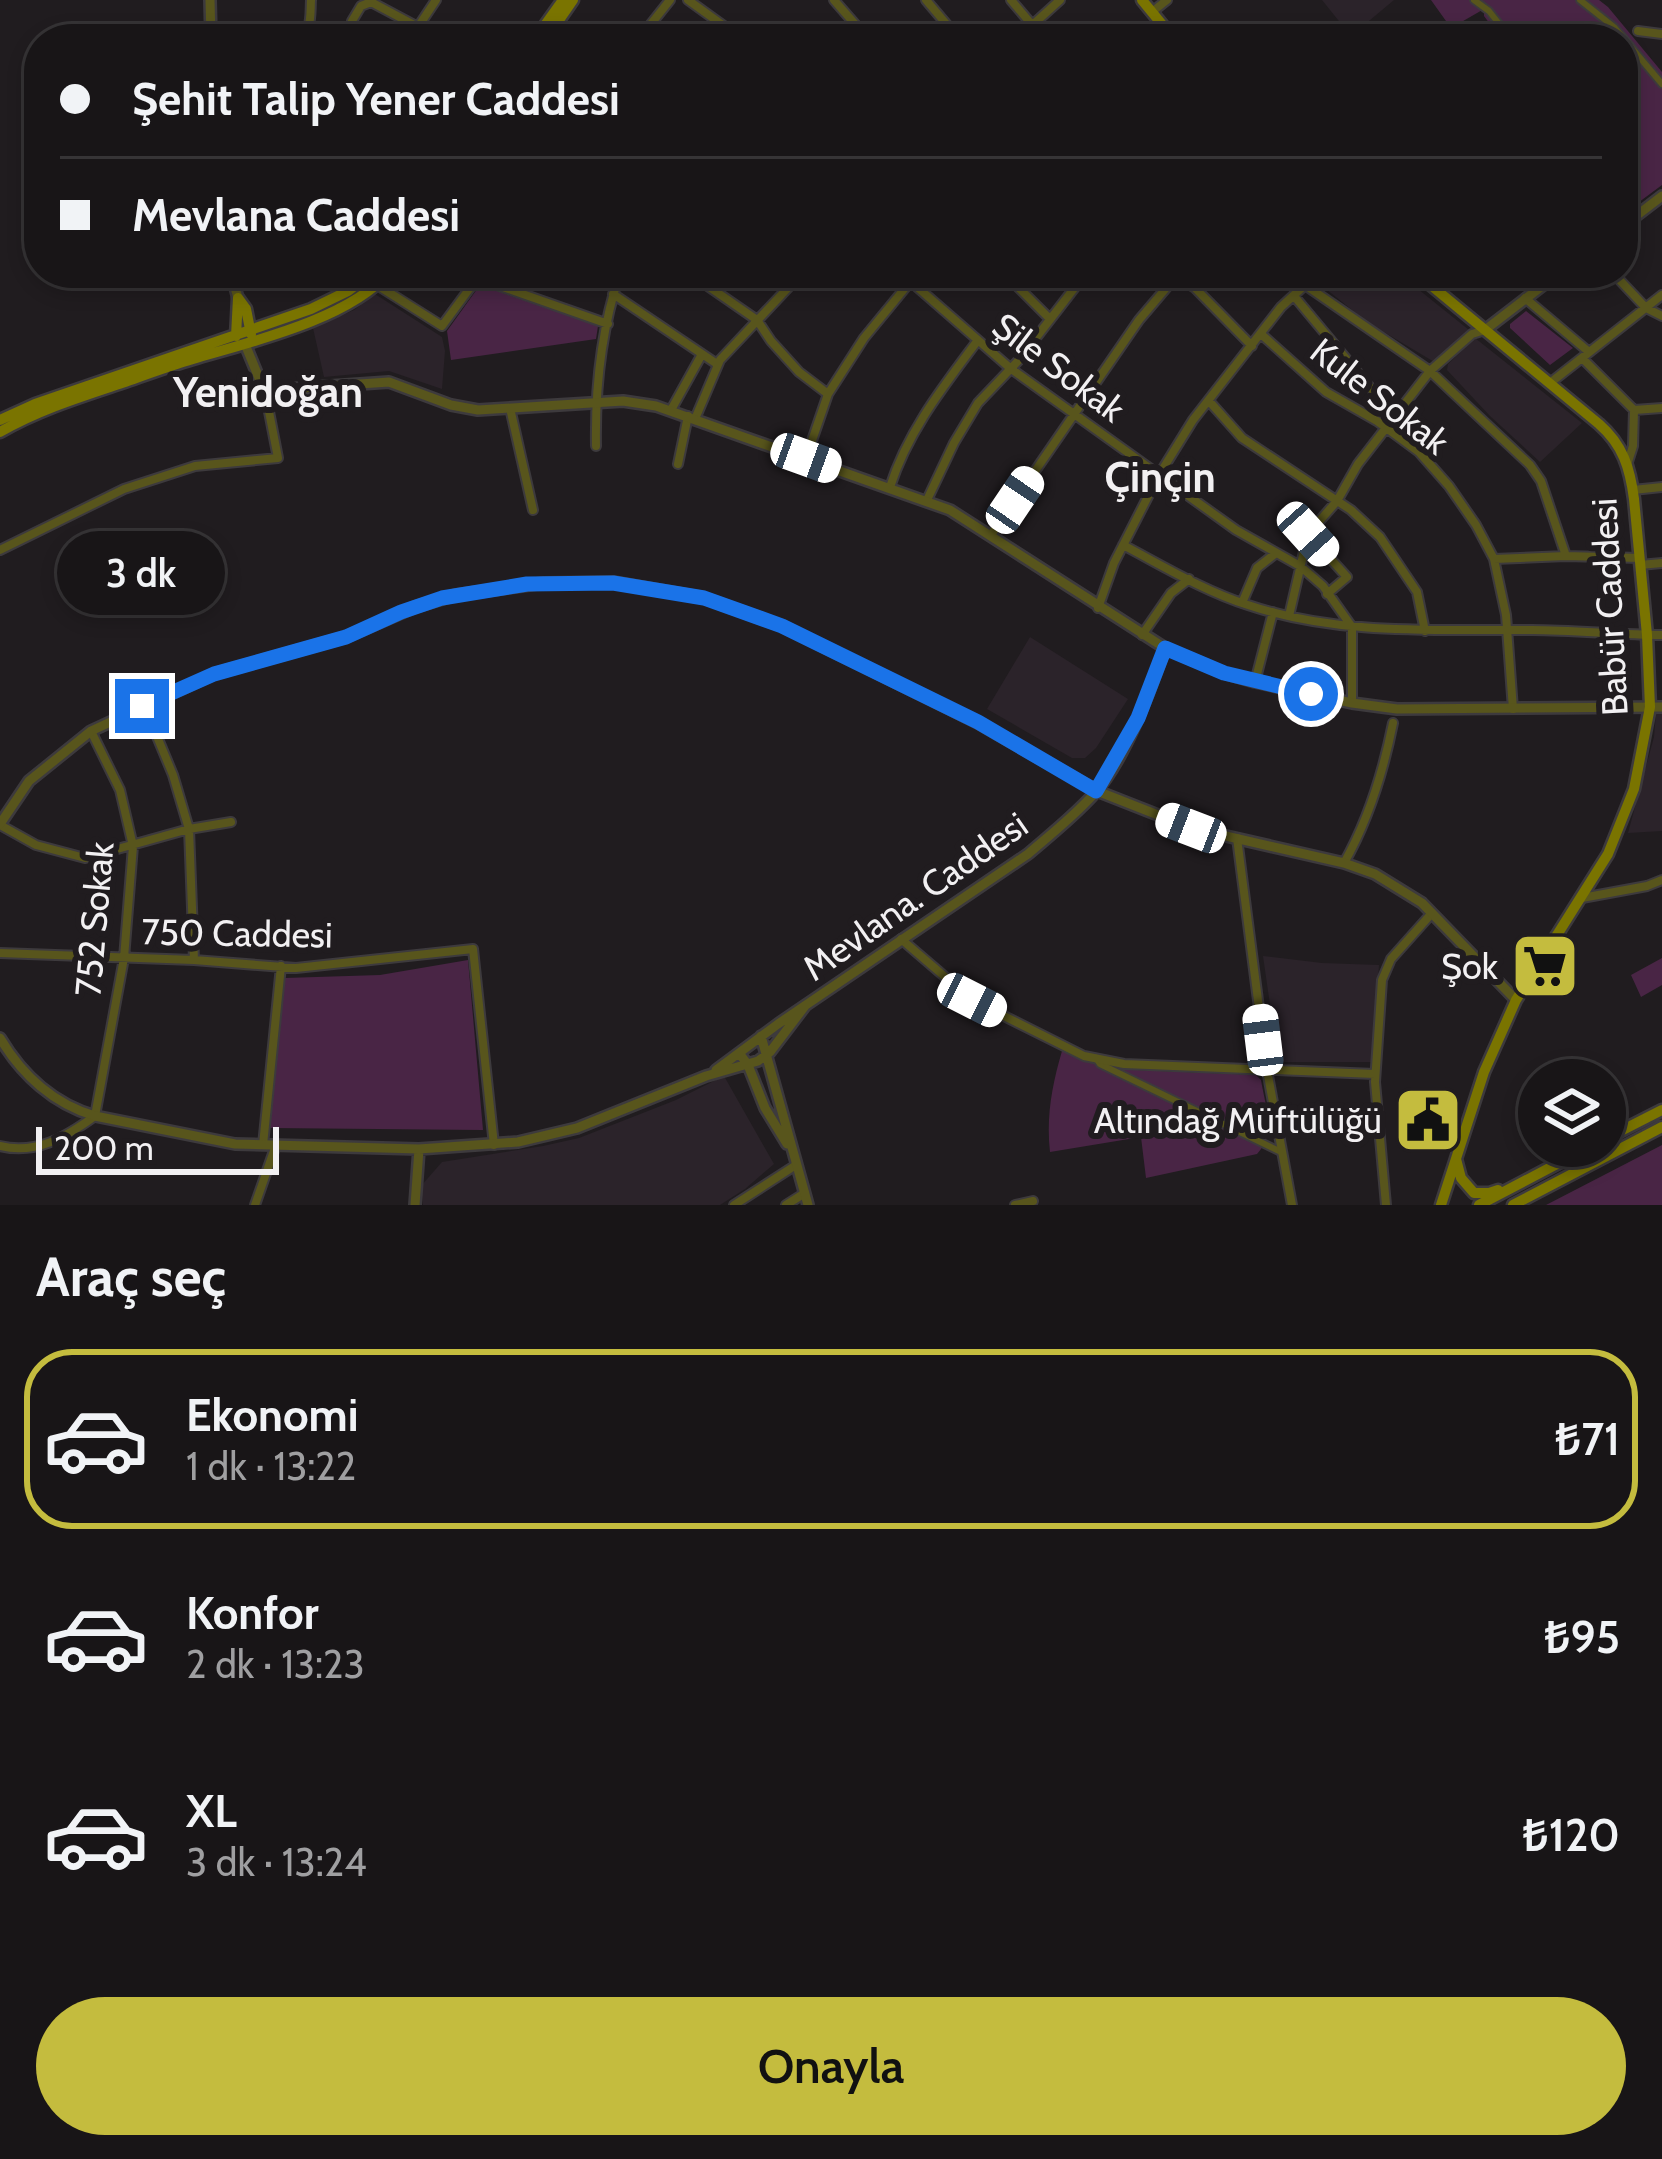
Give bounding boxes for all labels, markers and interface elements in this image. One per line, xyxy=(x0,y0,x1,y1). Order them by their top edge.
text: Şehit Talip Yener Caddesi xyxy=(132,72,620,126)
text: Mevlana Caddesi xyxy=(132,188,460,242)
street label: Şile Sokak xyxy=(984,303,1134,431)
street label: Kule Sokak xyxy=(1302,328,1459,464)
district label: Yenidoğan xyxy=(172,366,363,418)
car xyxy=(766,429,846,487)
district label: Çinçin xyxy=(1104,451,1216,503)
car xyxy=(980,460,1050,540)
car xyxy=(1271,495,1345,573)
street label: Babür Caddesi xyxy=(1581,497,1637,717)
callout: 3 dk xyxy=(58,532,226,616)
text: 3 dk xyxy=(106,549,176,597)
route start xyxy=(1284,667,1338,721)
route end xyxy=(115,679,169,733)
car xyxy=(1151,798,1231,858)
street label: Mevlana. Caddesi xyxy=(794,802,1036,990)
street label: 752 Sokak xyxy=(65,839,123,998)
street label: 750 Caddesi xyxy=(141,909,333,957)
supermarket icon: Şok xyxy=(1510,931,1580,1001)
place label: Şok xyxy=(1441,944,1499,988)
car xyxy=(932,968,1012,1032)
car xyxy=(1241,1002,1285,1078)
map controls xyxy=(1518,1059,1626,1167)
button: layers xyxy=(1518,1059,1626,1167)
public building icon: Altındağ Müftülüğü xyxy=(1393,1085,1463,1155)
place label: Altındağ Müftülüğü xyxy=(1094,1098,1382,1142)
scale bar xyxy=(36,1121,279,1174)
text: 200 m xyxy=(54,1128,154,1168)
text: Araç seç xyxy=(36,1244,226,1310)
icon: car xyxy=(42,1385,150,1493)
text: Ekonomi xyxy=(186,1388,359,1442)
text: ₺71 xyxy=(1555,1412,1620,1466)
text: 1 dk · 13:22 xyxy=(186,1442,356,1490)
icon: car xyxy=(42,1583,150,1691)
text: Konfor xyxy=(186,1586,318,1640)
text: ₺95 xyxy=(1544,1610,1620,1664)
text: 2 dk · 13:23 xyxy=(186,1640,365,1688)
icon: car xyxy=(42,1781,150,1889)
text: XL xyxy=(186,1784,237,1838)
text: ₺120 xyxy=(1523,1808,1620,1862)
text: 3 dk · 13:24 xyxy=(186,1838,367,1886)
button: Onayla xyxy=(36,1997,1626,2135)

